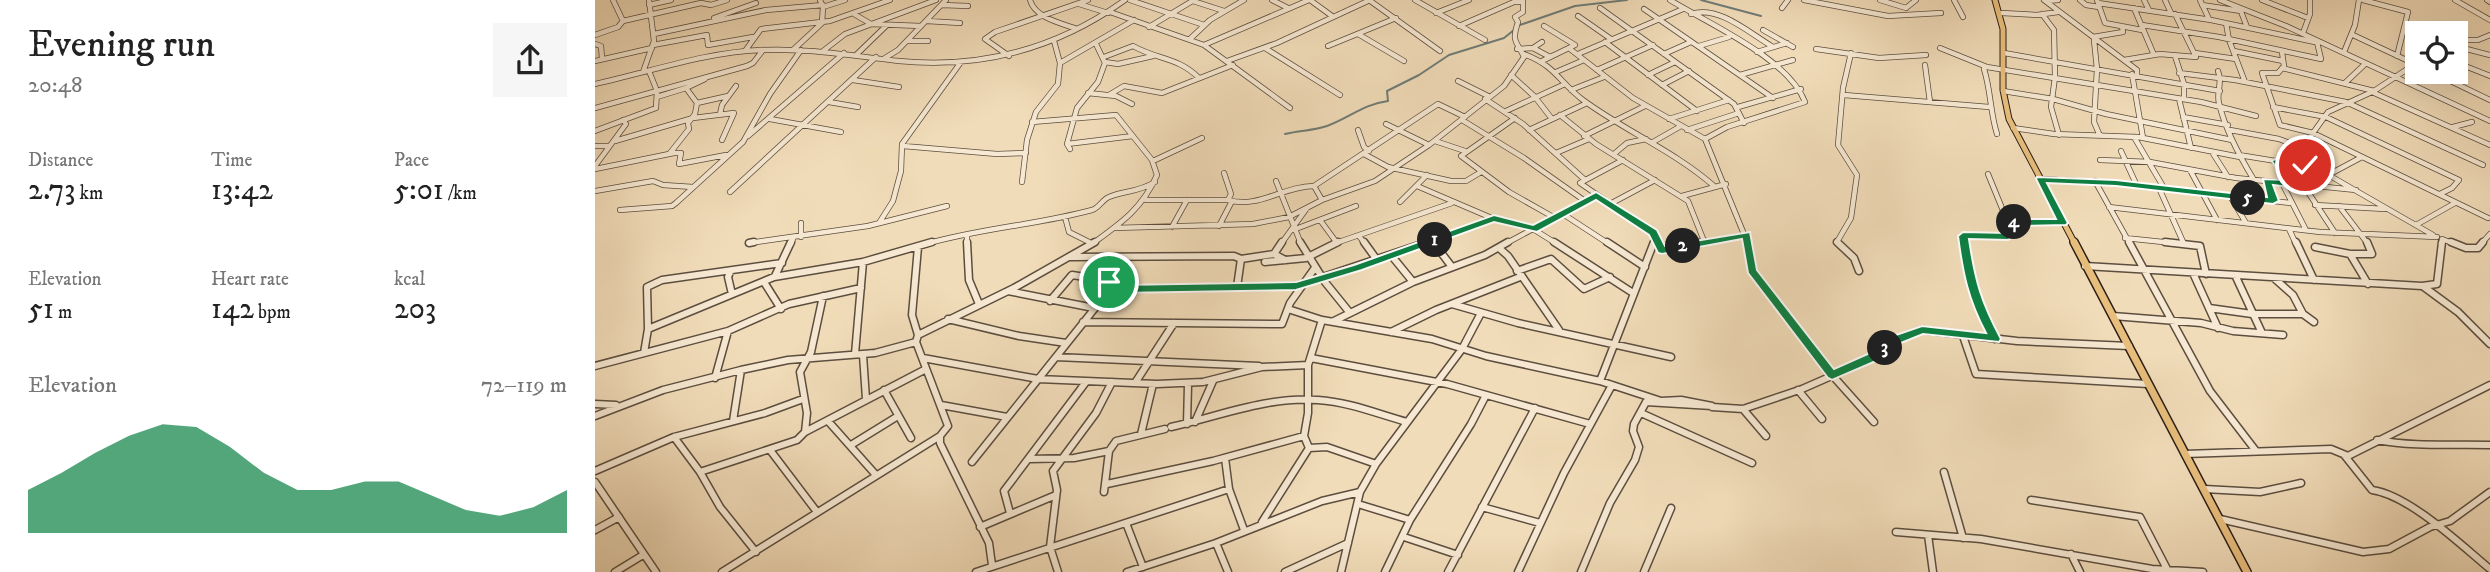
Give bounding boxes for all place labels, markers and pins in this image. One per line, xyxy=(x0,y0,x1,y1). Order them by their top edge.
pin xyxy=(2275,135,2335,195)
pin: 5 xyxy=(2231,180,2265,216)
pin: 4 xyxy=(1997,204,2031,240)
pin: 1 xyxy=(1417,222,1453,258)
pin: 2 xyxy=(1665,229,1701,264)
pin xyxy=(1079,252,1139,312)
pin: 3 xyxy=(1867,330,1903,366)

